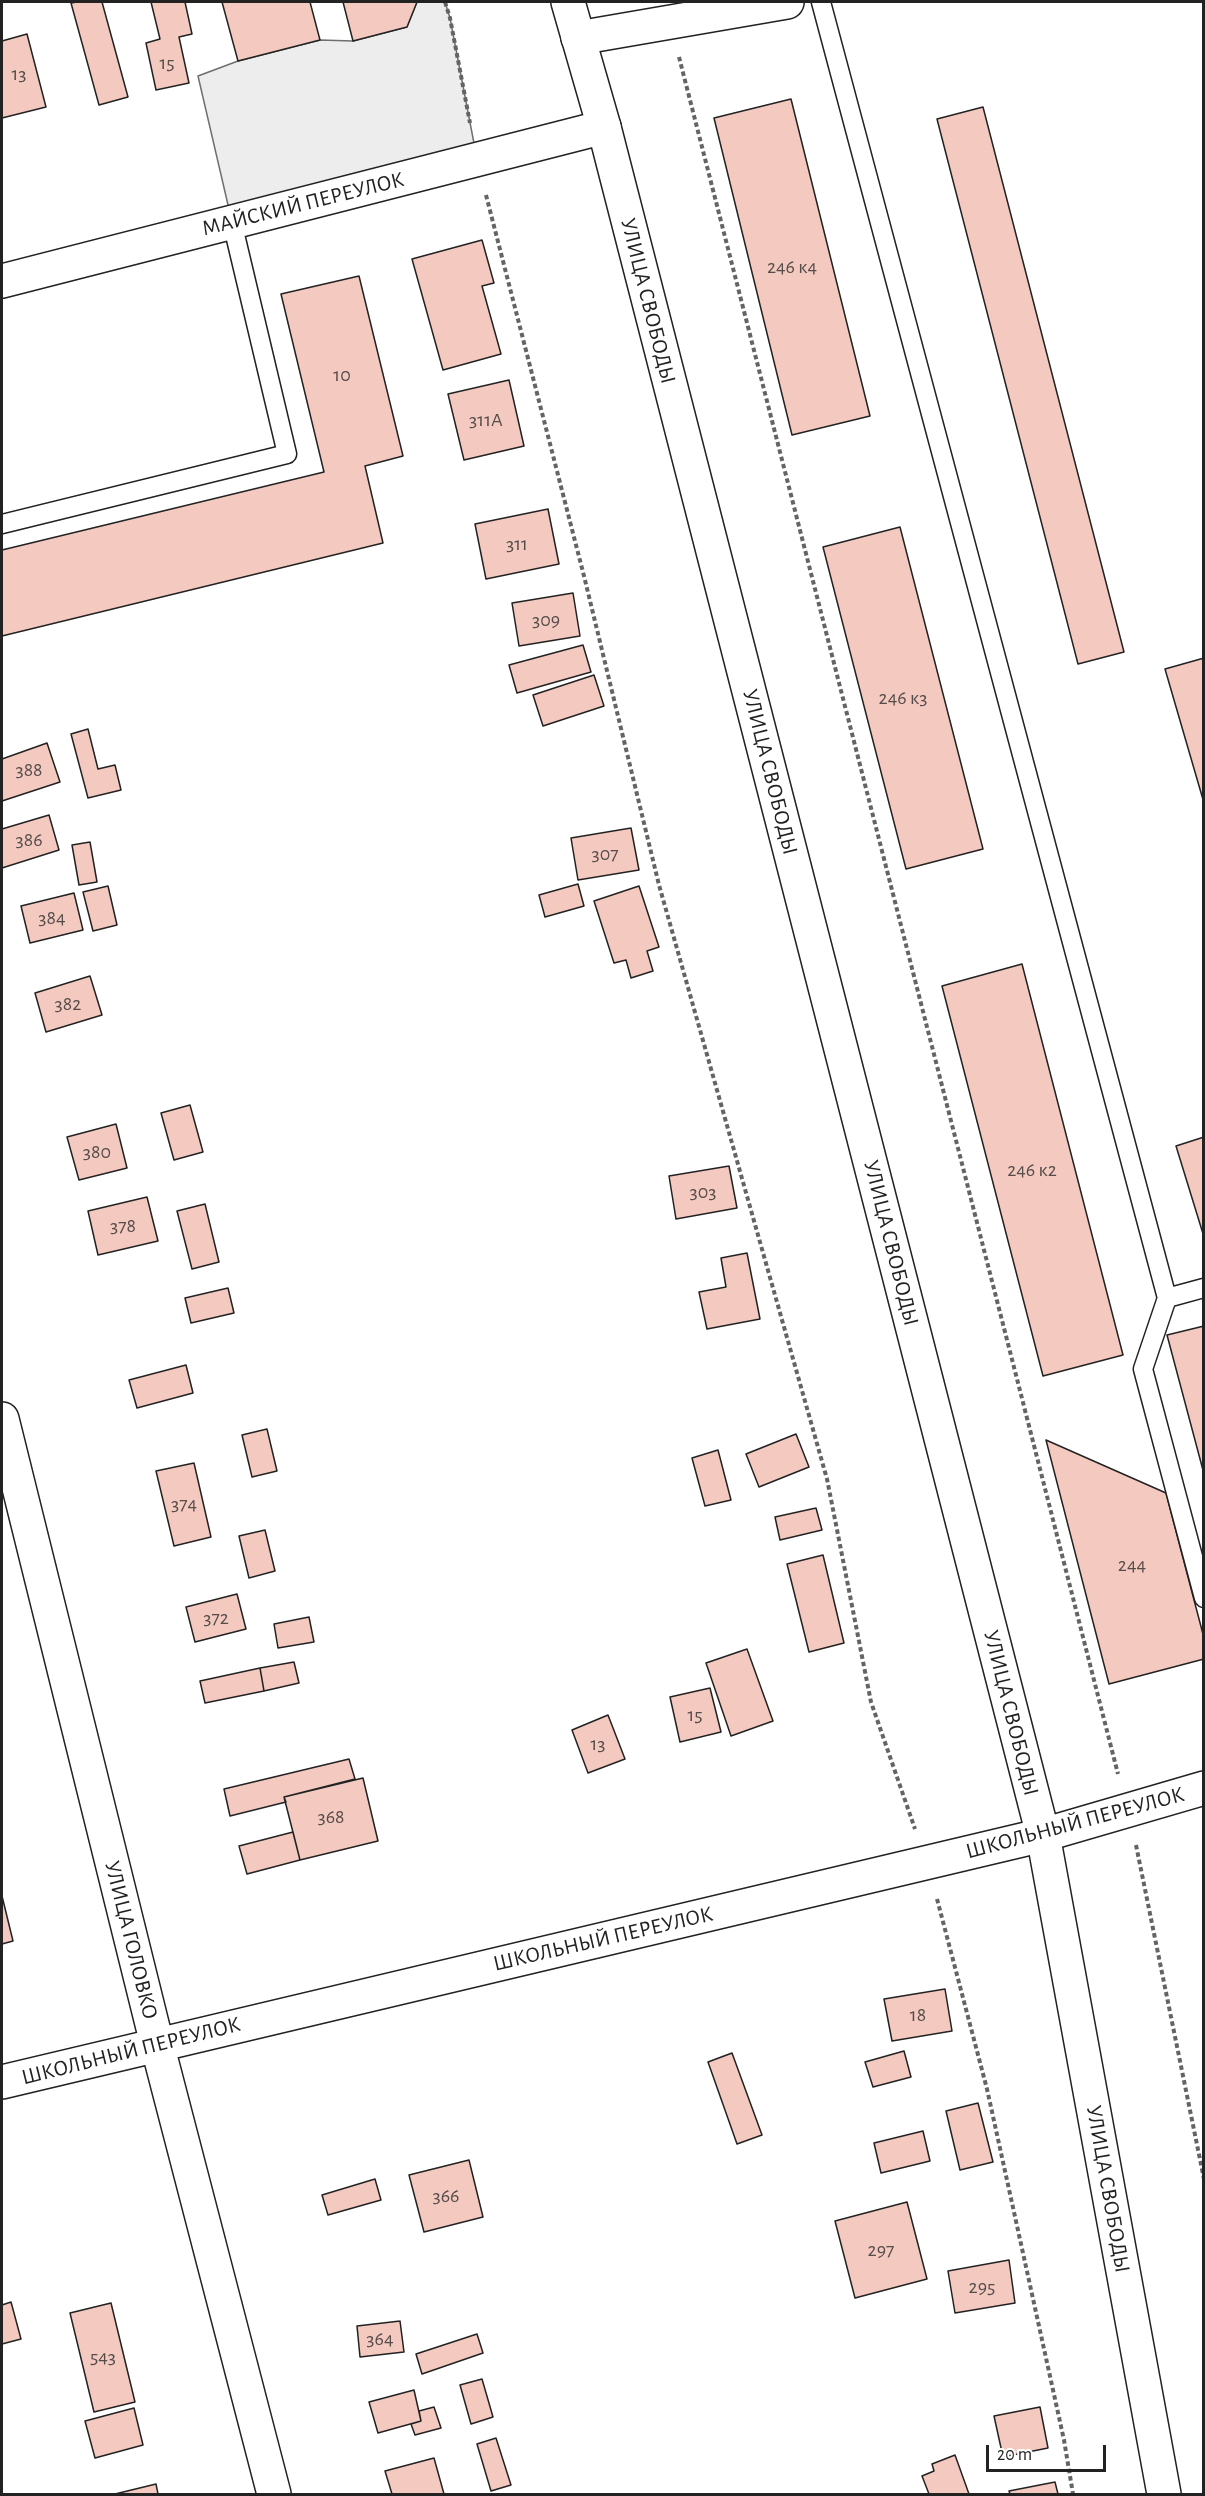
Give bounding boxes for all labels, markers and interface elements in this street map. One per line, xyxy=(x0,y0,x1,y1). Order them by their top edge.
house number: 15 xyxy=(159,51,175,75)
house number: 13 xyxy=(11,62,27,86)
street label: МАЙСКИЙ ПЕРЕУЛОК xyxy=(199,166,407,242)
street label: УЛИЦА СВОБОДЫ xyxy=(615,216,681,386)
house number: 246 к4 xyxy=(767,255,817,279)
house number: 10 xyxy=(333,363,351,387)
house number: 311А xyxy=(469,408,503,432)
house number: 311 xyxy=(506,532,528,556)
house number: 309 xyxy=(532,608,560,632)
house number: 246 к3 xyxy=(879,686,927,710)
street label: УЛИЦА СВОБОДЫ xyxy=(737,687,803,857)
house number: 388 xyxy=(15,758,43,782)
house number: 386 xyxy=(15,828,43,852)
house number: 307 xyxy=(591,842,619,866)
house number: 384 xyxy=(38,906,66,930)
house number: 382 xyxy=(55,992,81,1016)
house number: 380 xyxy=(83,1140,111,1164)
street label: УЛИЦА СВОБОДЫ xyxy=(858,1158,924,1328)
house number: 246 к2 xyxy=(1007,1158,1057,1182)
house number: 303 xyxy=(689,1180,717,1204)
house number: 378 xyxy=(110,1214,136,1238)
house number: 374 xyxy=(171,1492,197,1516)
house number: 244 xyxy=(1118,1553,1146,1577)
house number: 372 xyxy=(203,1606,229,1630)
street label: УЛИЦА СВОБОДЫ xyxy=(978,1628,1044,1798)
house number: 15 xyxy=(687,1703,703,1727)
house number: 13 xyxy=(590,1732,606,1756)
street label: ШКОЛЬНЫЙ ПЕРЕУЛОК xyxy=(963,1781,1187,1865)
house number: 368 xyxy=(317,1805,345,1829)
street label: УЛИЦА ГОЛОВКО xyxy=(99,1858,163,2022)
street label: ШКОЛЬНЫЙ ПЕРЕУЛОК xyxy=(490,1901,716,1977)
house number: 18 xyxy=(910,2003,926,2027)
street label: ШКОЛЬНЫЙ ПЕРЕУЛОК xyxy=(19,2011,243,2091)
street label: УЛИЦА СВОБОДЫ xyxy=(1080,2103,1136,2275)
house number: 366 xyxy=(432,2184,460,2208)
house number: 297 xyxy=(868,2238,894,2262)
house number: 295 xyxy=(969,2275,995,2299)
house number: 364 xyxy=(366,2327,394,2351)
house number: 543 xyxy=(90,2345,116,2369)
scale bar xyxy=(989,2433,1109,2471)
text: 20 m xyxy=(997,2446,1032,2464)

